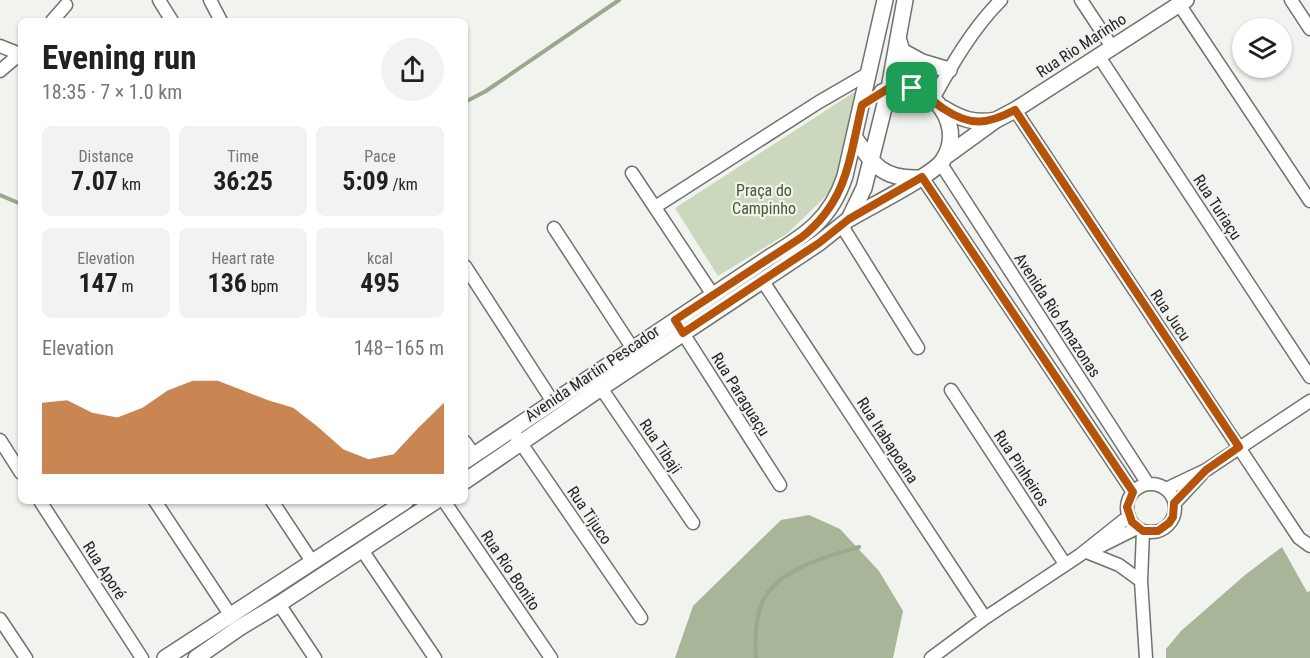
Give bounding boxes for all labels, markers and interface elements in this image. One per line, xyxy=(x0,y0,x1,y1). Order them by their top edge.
street label: Rua Rio Marinho xyxy=(1033,9,1130,81)
map controls xyxy=(1232,18,1292,78)
button: layers xyxy=(1232,18,1292,78)
text: Evening run xyxy=(42,38,197,77)
button: share xyxy=(381,38,444,101)
pin xyxy=(886,62,937,113)
icon: arrive xyxy=(895,71,928,104)
text: 18:35 · 7 × 1.0 km xyxy=(42,80,182,104)
text: Distance xyxy=(78,147,134,166)
text: Time xyxy=(227,147,259,166)
text: Pace xyxy=(364,147,396,166)
text: 7.07 xyxy=(71,166,118,196)
text: 36:25 xyxy=(213,166,273,196)
text: 5:09 xyxy=(342,166,389,196)
street label: Rua Turiaçu xyxy=(1189,171,1246,243)
text: km xyxy=(118,175,141,194)
text: /km xyxy=(389,175,418,194)
park label: Praça do Campinho xyxy=(732,181,796,218)
text: Elevation xyxy=(77,249,135,268)
text: Heart rate xyxy=(211,249,275,268)
text: kcal xyxy=(367,249,393,268)
street label: Avenida Rio Amazonas xyxy=(1010,250,1105,381)
text: 147 xyxy=(78,268,118,298)
text: 136 xyxy=(208,268,247,298)
text: 495 xyxy=(360,268,400,298)
text: m xyxy=(118,277,134,296)
text: bpm xyxy=(247,277,278,296)
street label: Rua Jucu xyxy=(1146,286,1195,345)
street label: Avenida Martin Pescador xyxy=(521,321,663,425)
text: Elevation xyxy=(42,336,114,360)
text: 148–165 m xyxy=(354,336,444,360)
street label: Rua Paraguaçu xyxy=(707,349,774,439)
street label: Rua Itabapoana xyxy=(853,394,922,487)
street label: Rua Tibaji xyxy=(635,415,686,477)
street label: Rua Pinheiros xyxy=(990,427,1053,510)
street label: Rua Tijuco xyxy=(563,483,616,548)
street label: Rua Rio Bonito xyxy=(477,527,544,614)
street label: Rua Aporé xyxy=(79,538,130,603)

